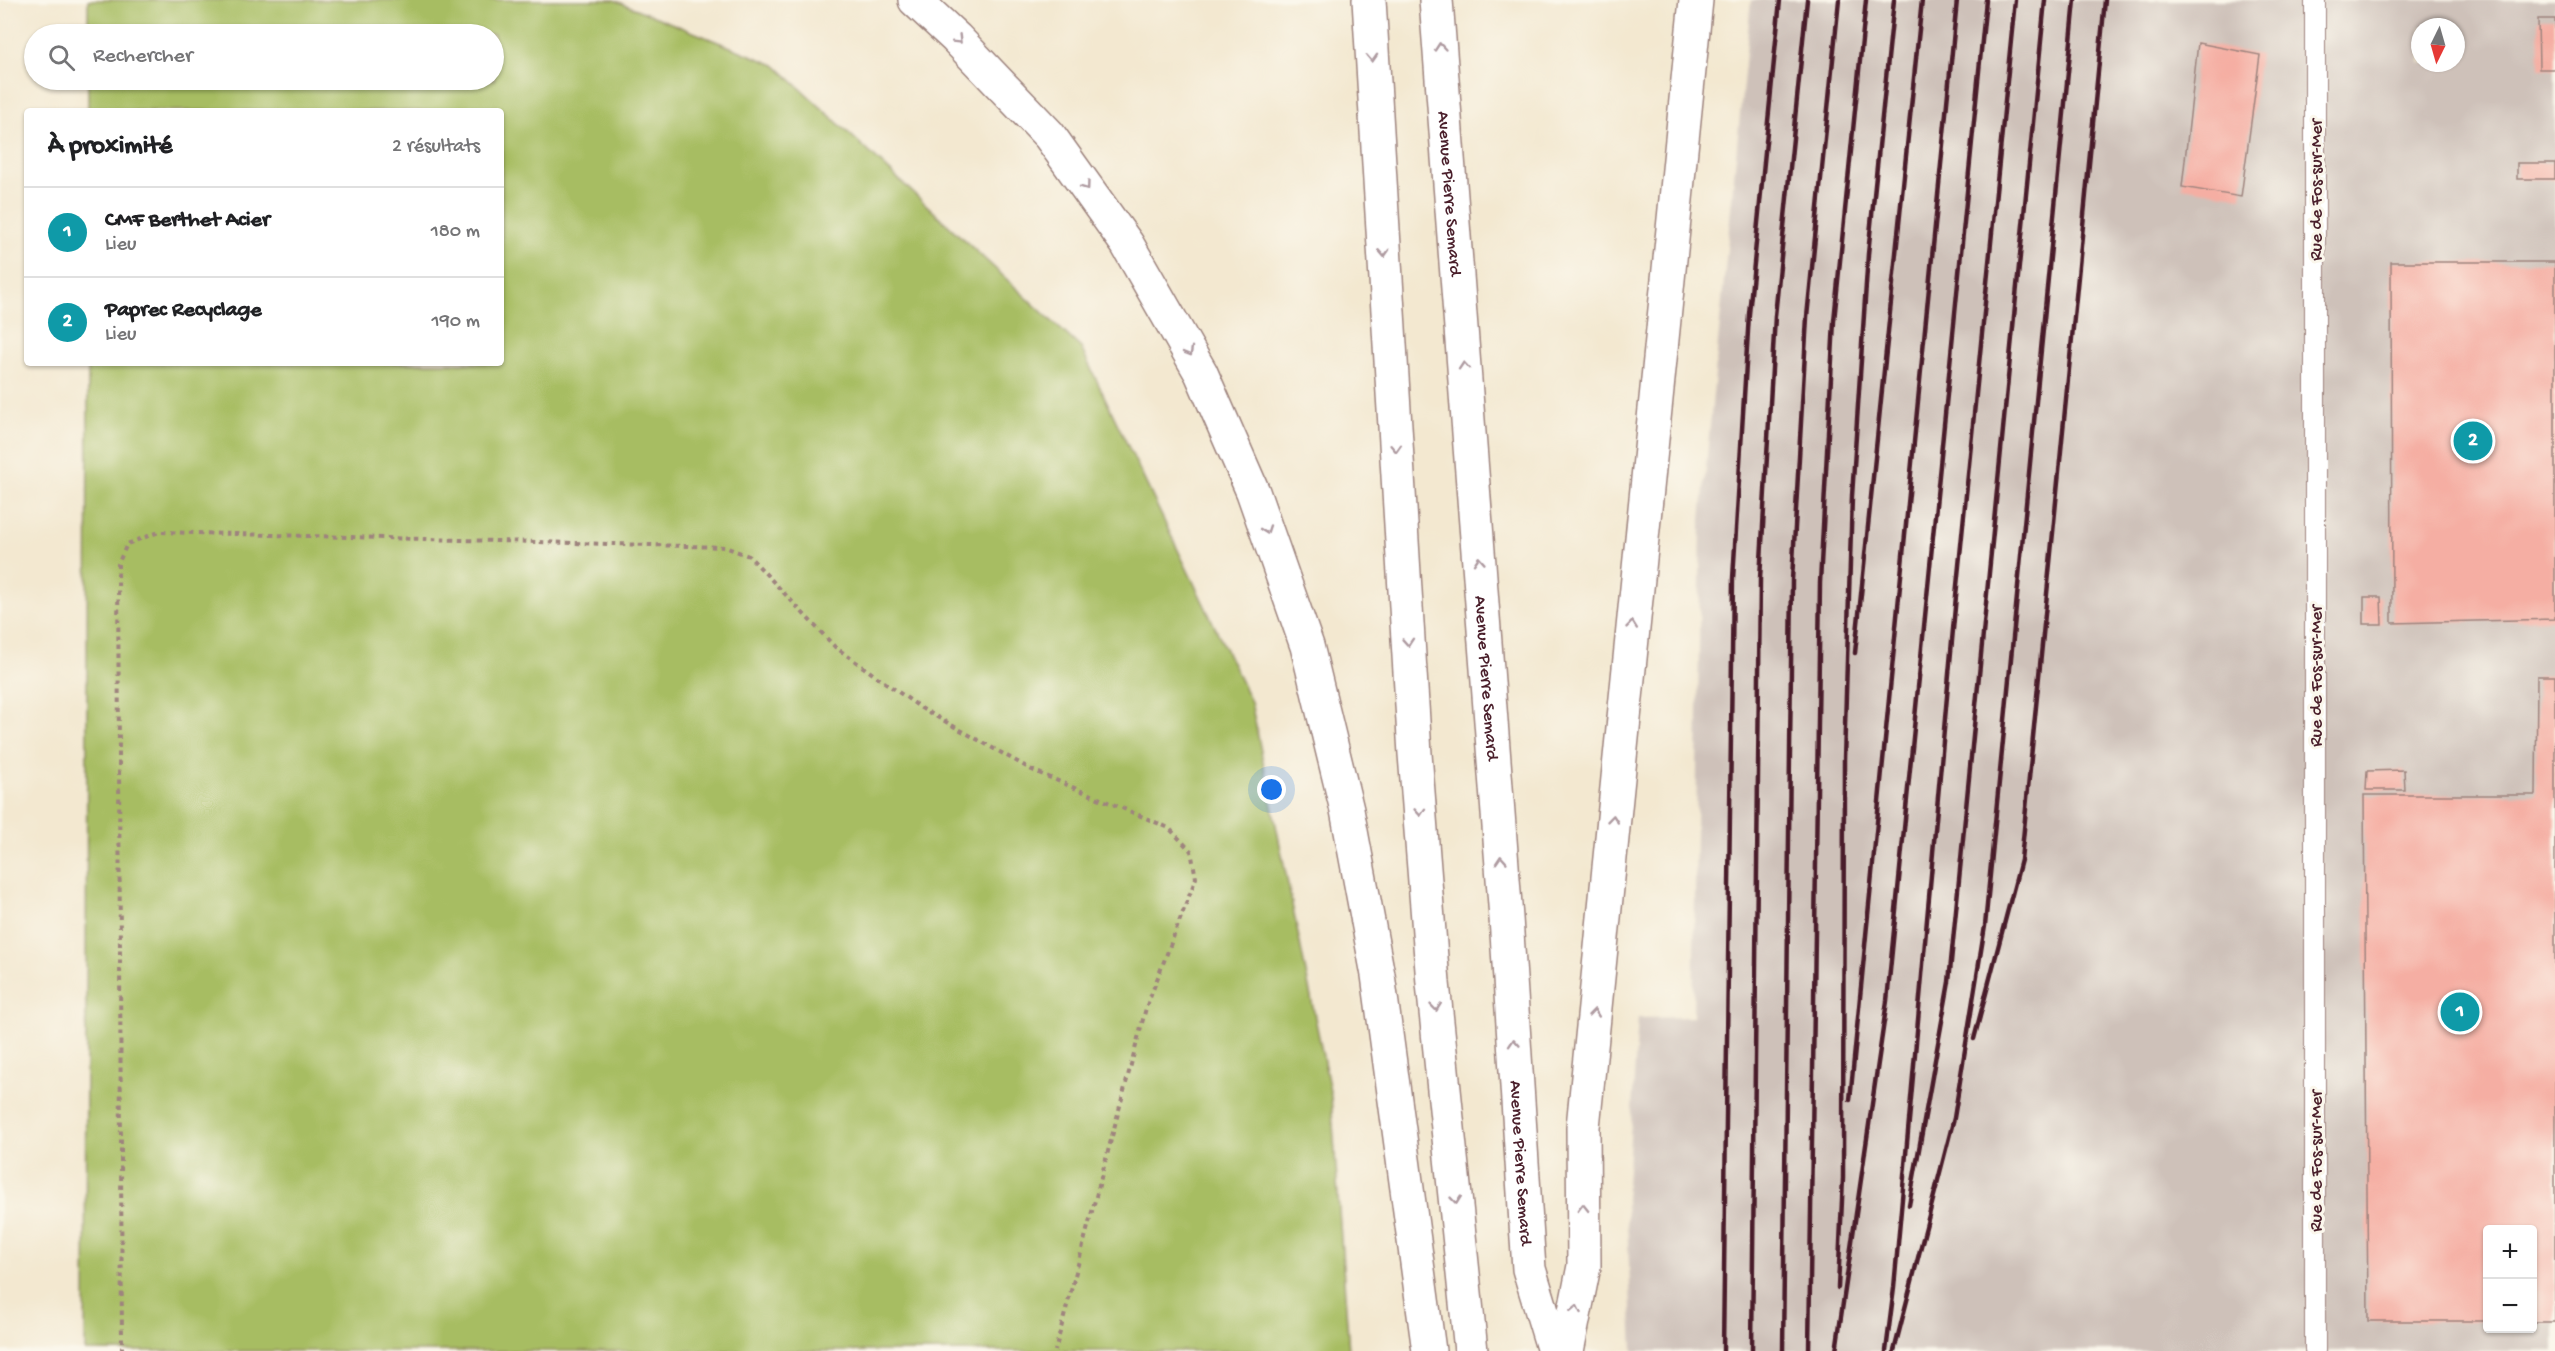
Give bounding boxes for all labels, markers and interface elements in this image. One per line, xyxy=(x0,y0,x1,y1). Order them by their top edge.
north arrow xyxy=(2411,18,2465,72)
search box xyxy=(24,24,504,90)
one-way arrow xyxy=(950,32,961,43)
icon: search xyxy=(45,41,78,74)
one-way arrow xyxy=(1433,43,1446,52)
text: Rechercher xyxy=(93,44,193,70)
one-way arrow xyxy=(1366,54,1379,63)
street label: Avenue Pierre Semard xyxy=(1432,110,1465,278)
street label: Rue de Fos-sur-Mer xyxy=(2307,118,2328,261)
text: À proximité xyxy=(48,132,172,163)
text: 2 résultats xyxy=(392,136,480,159)
one-way arrow xyxy=(1079,180,1090,191)
text: CMF Berthet Acier xyxy=(105,208,270,234)
text: 1 xyxy=(63,221,72,244)
text: 180 m xyxy=(431,221,480,244)
text: Lieu xyxy=(105,234,136,257)
one-way arrow xyxy=(1377,249,1390,258)
text: Paprec Recyclage xyxy=(105,298,262,324)
text: 2 xyxy=(63,311,72,334)
text: 190 m xyxy=(432,311,480,334)
text: Lieu xyxy=(105,324,136,347)
one-way arrow xyxy=(1181,345,1193,356)
one-way arrow xyxy=(1458,362,1471,371)
pin: 2 xyxy=(2454,418,2492,464)
one-way arrow xyxy=(1389,443,1402,452)
one-way arrow xyxy=(1259,524,1272,535)
one-way arrow xyxy=(1473,556,1486,565)
street label: Avenue Pierre Semard xyxy=(1468,595,1502,763)
street label: Rue de Fos-sur-Mer xyxy=(2307,604,2328,747)
one-way arrow xyxy=(1625,621,1638,630)
one-way arrow xyxy=(1401,638,1414,647)
your location xyxy=(1257,775,1286,804)
one-way arrow xyxy=(1413,808,1426,817)
one-way arrow xyxy=(1606,815,1619,824)
one-way arrow xyxy=(1495,855,1508,864)
pin: 1 xyxy=(2440,990,2480,1034)
one-way arrow xyxy=(1429,1002,1442,1011)
one-way arrow xyxy=(1587,1009,1600,1018)
one-way arrow xyxy=(1508,1039,1521,1048)
street label: Avenue Pierre Semard xyxy=(1504,1080,1536,1248)
street label: Rue de Fos-sur-Mer xyxy=(2307,1089,2328,1232)
one-way arrow xyxy=(1449,1196,1462,1205)
one-way arrow xyxy=(1577,1203,1590,1212)
map controls xyxy=(2483,1225,2537,1333)
button: + xyxy=(2483,1225,2537,1279)
button: − xyxy=(2483,1279,2537,1333)
one-way arrow xyxy=(1568,1304,1581,1314)

